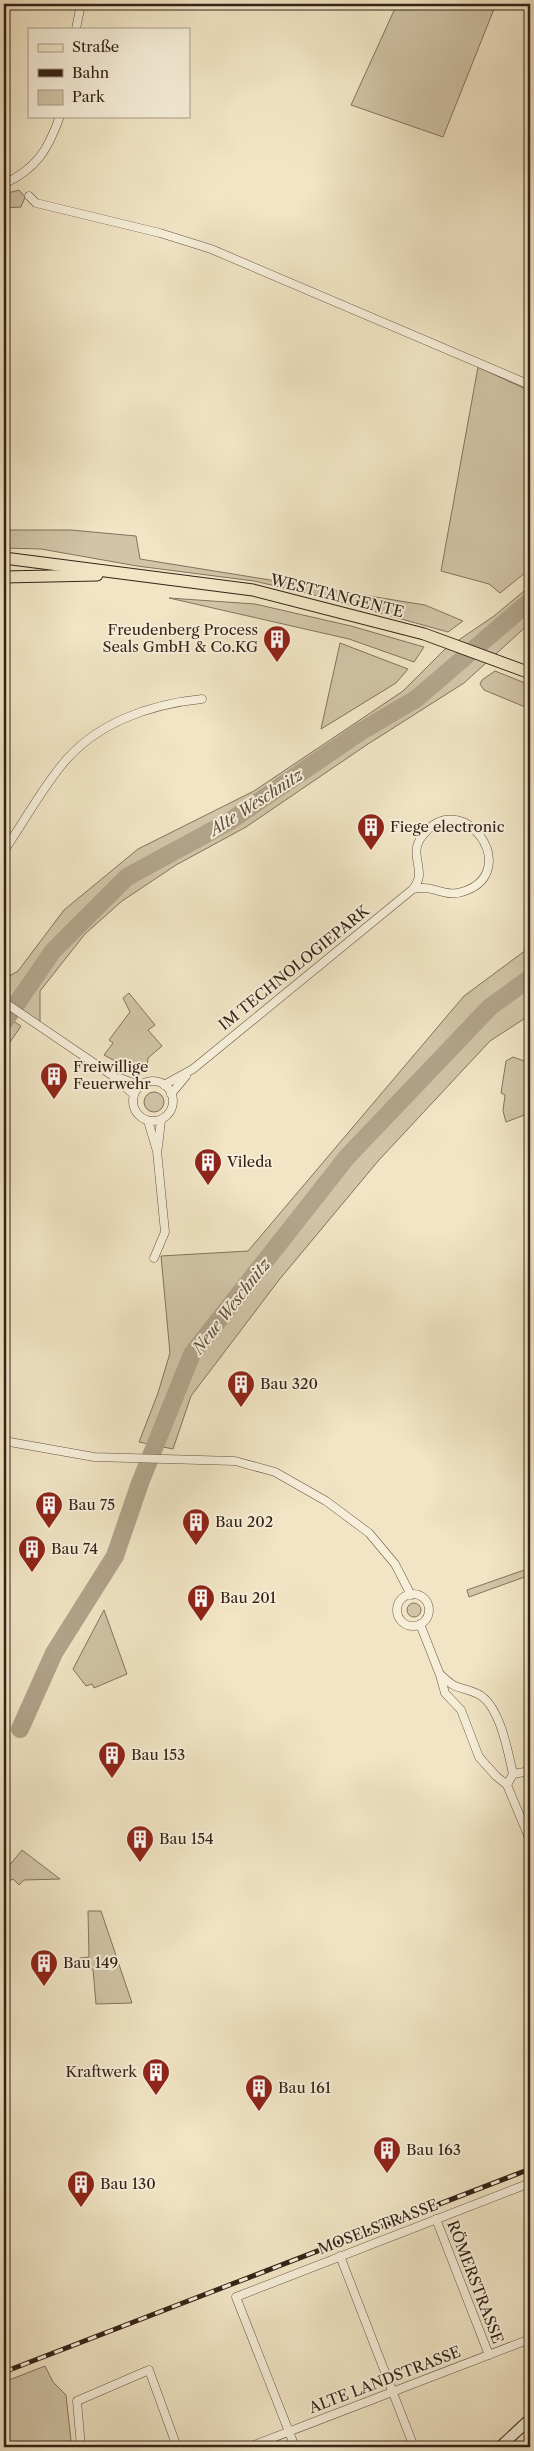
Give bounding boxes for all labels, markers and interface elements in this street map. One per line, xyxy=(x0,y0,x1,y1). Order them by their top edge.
legend xyxy=(28,28,190,118)
text: Straße xyxy=(72,37,119,56)
text: Bahn xyxy=(72,63,110,82)
text: Park xyxy=(72,87,106,106)
street label: WESTTANGENTE xyxy=(267,569,406,621)
place label: Freudenberg Process Seals GmbH & Co.KG xyxy=(102,620,258,656)
building icon: Freudenberg Process Seals GmbH & Co.KG xyxy=(262,624,292,663)
water label: Alte Weschnitz xyxy=(203,763,308,841)
building icon: Fiege electronic xyxy=(356,812,386,851)
place label: Fiege electronic xyxy=(390,817,505,836)
street label: IM TECHNOLOGIEPARK xyxy=(215,900,374,1034)
place label: Freiwillige Feuerwehr xyxy=(73,1057,151,1093)
building icon: Freiwillige Feuerwehr xyxy=(39,1061,69,1100)
building icon: Vileda xyxy=(193,1147,223,1186)
place label: Vileda xyxy=(226,1152,272,1171)
water label: Neue Weschnitz xyxy=(187,1253,275,1359)
building icon: Bau 320 xyxy=(226,1369,256,1408)
place label: Bau 320 xyxy=(260,1374,318,1393)
building icon: Bau 75 xyxy=(34,1490,64,1529)
place label: Bau 75 xyxy=(68,1495,115,1514)
building icon: Bau 202 xyxy=(181,1507,211,1546)
place label: Bau 202 xyxy=(215,1512,273,1531)
building icon: Bau 74 xyxy=(17,1534,47,1573)
place label: Bau 74 xyxy=(51,1539,98,1558)
building icon: Bau 201 xyxy=(186,1583,216,1622)
place label: Bau 201 xyxy=(220,1588,277,1607)
building icon: Bau 153 xyxy=(97,1740,127,1779)
place label: Bau 153 xyxy=(131,1745,185,1764)
building icon: Bau 154 xyxy=(125,1824,155,1863)
place label: Bau 154 xyxy=(159,1829,214,1848)
building icon: Bau 149 xyxy=(29,1948,59,1987)
place label: Bau 149 xyxy=(63,1953,118,1972)
building icon: Kraftwerk xyxy=(141,2057,171,2096)
place label: Kraftwerk xyxy=(65,2062,138,2081)
building icon: Bau 161 xyxy=(244,2073,274,2112)
place label: Bau 161 xyxy=(278,2078,332,2097)
building icon: Bau 163 xyxy=(372,2135,402,2174)
place label: Bau 163 xyxy=(406,2140,461,2159)
building icon: Bau 130 xyxy=(66,2169,96,2208)
place label: Bau 130 xyxy=(100,2174,156,2193)
street label: MOSELSTRASSE xyxy=(315,2195,441,2258)
street label: RÖMERSTRASSE xyxy=(443,2218,508,2346)
street label: ALTE LANDSTRASSE xyxy=(305,2342,463,2418)

